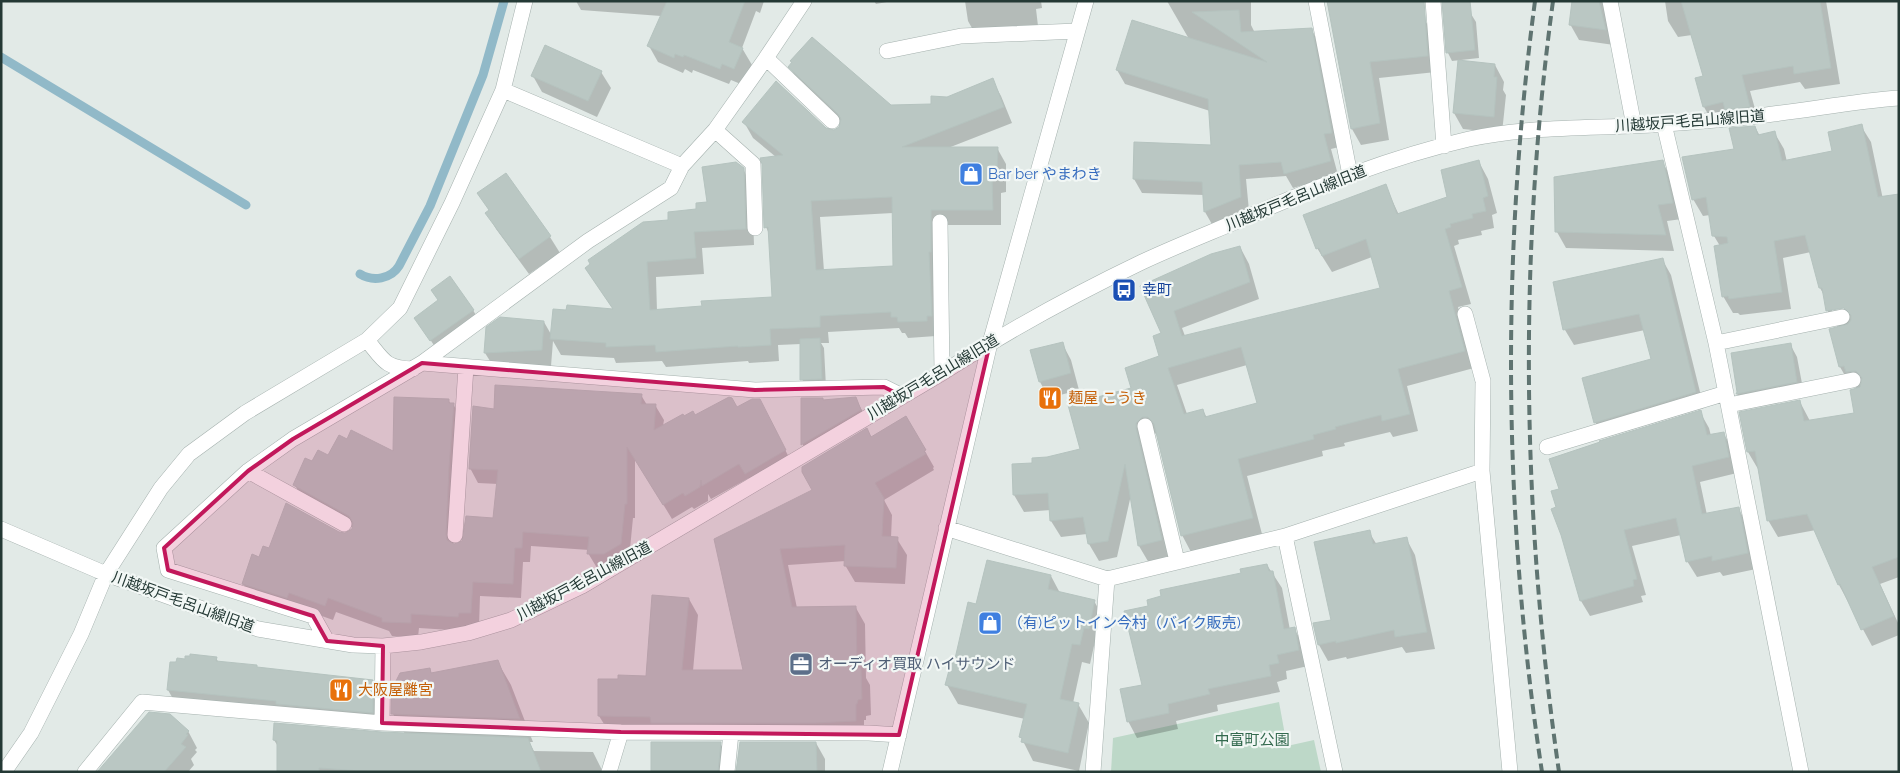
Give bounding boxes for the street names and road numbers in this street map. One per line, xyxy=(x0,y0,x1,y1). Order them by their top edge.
street label: 川越坂戸毛呂山線旧道 xyxy=(1615,107,1765,135)
street label: 川越坂戸毛呂山線旧道 xyxy=(1223,162,1369,234)
street label: 川越坂戸毛呂山線旧道 xyxy=(864,331,1002,423)
street label: 川越坂戸毛呂山線旧道 xyxy=(514,538,654,624)
street label: 川越坂戸毛呂山線旧道 xyxy=(109,568,257,636)

